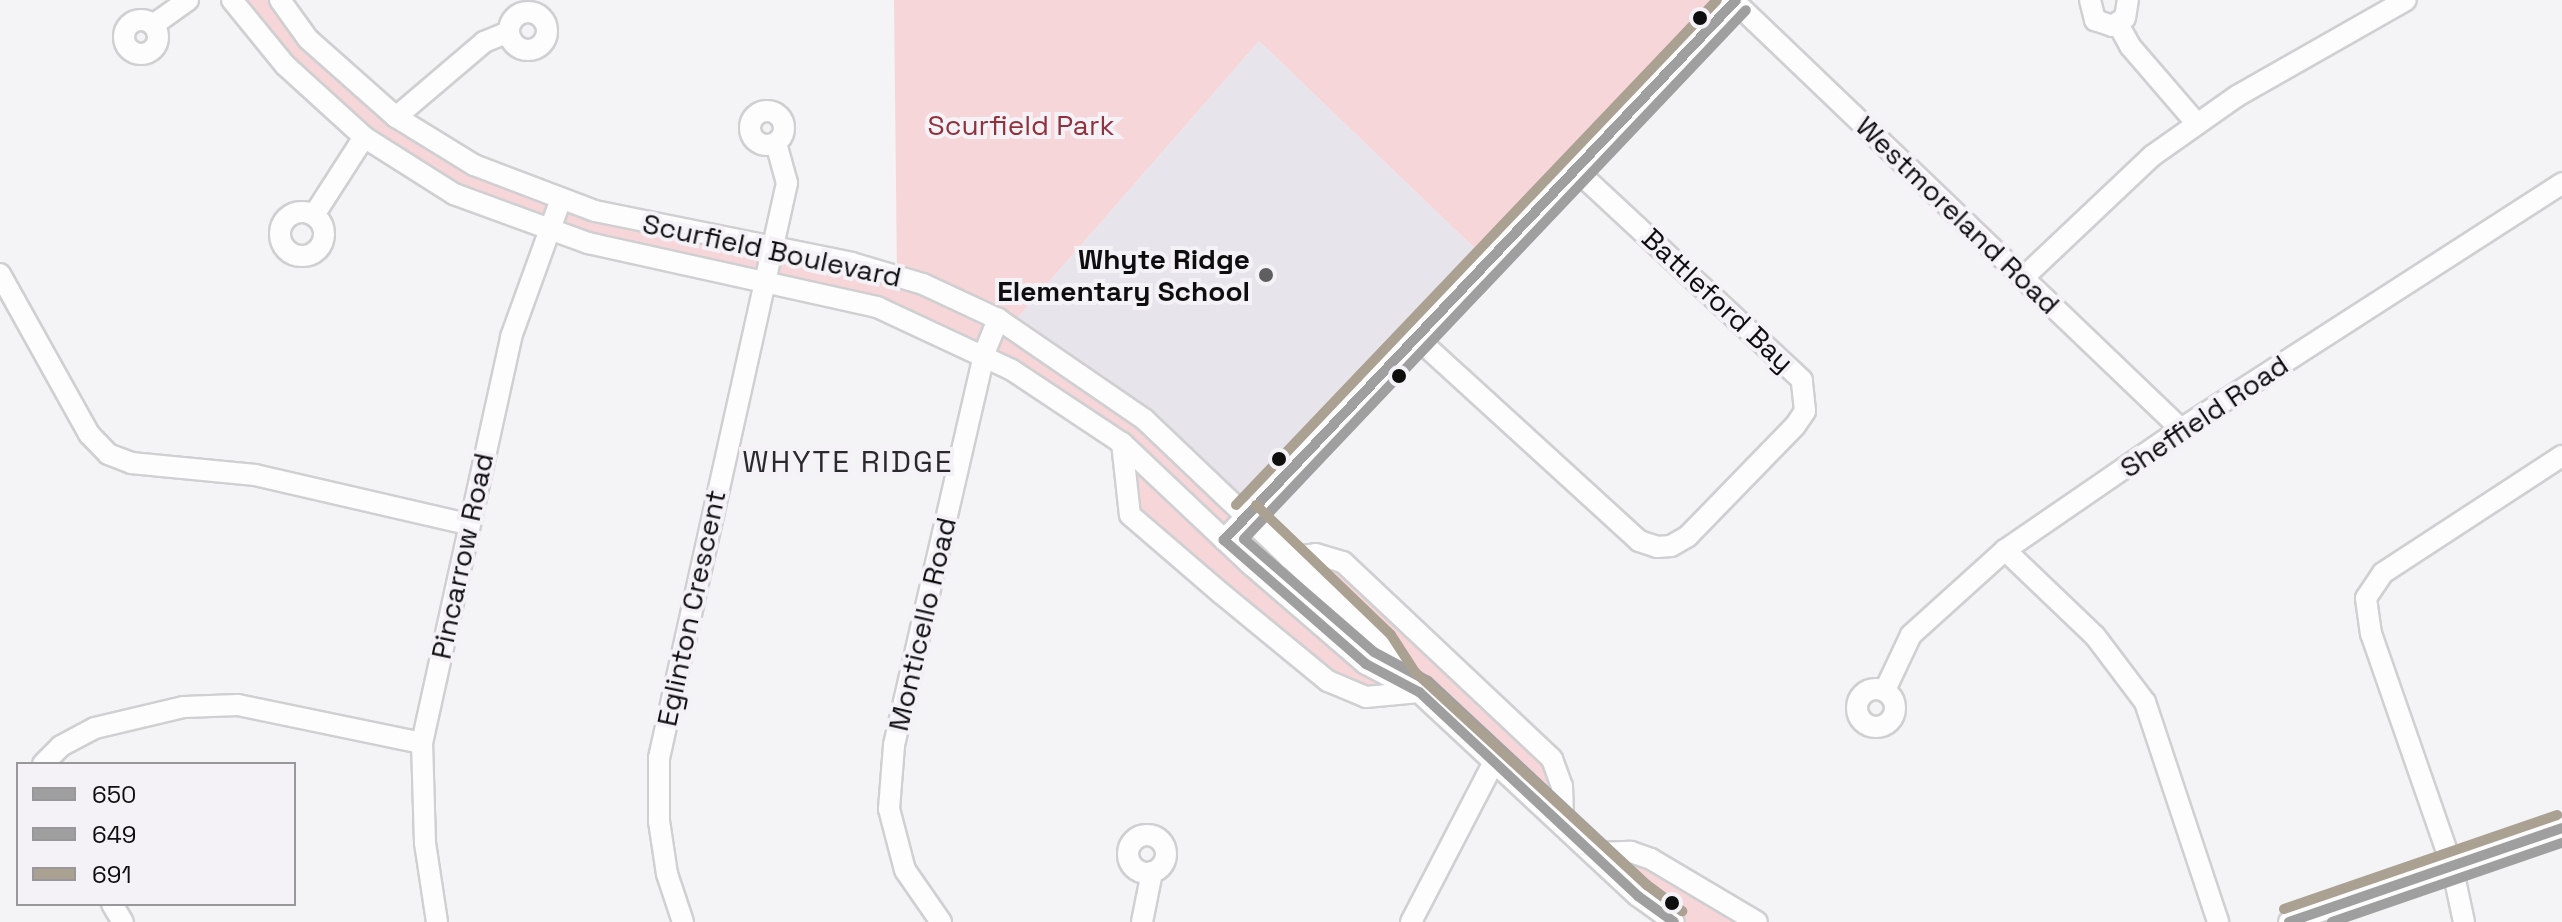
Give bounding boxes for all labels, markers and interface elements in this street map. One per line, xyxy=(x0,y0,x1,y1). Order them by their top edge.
unlabelled marker xyxy=(1692,10,1708,26)
park label: Scurfield Park xyxy=(927,108,1115,142)
street label: Westmoreland Road xyxy=(1849,109,2067,321)
street label: Scurfield Boulevard xyxy=(640,206,904,294)
street label: Battleford Bay xyxy=(1635,221,1801,379)
place label: Whyte Ridge Elementary School xyxy=(997,242,1250,308)
marker: Whyte Ridge Elementary School xyxy=(1257,266,1275,284)
street label: Sheffield Road xyxy=(2114,347,2294,485)
unlabelled marker xyxy=(1391,368,1407,384)
district label: WHYTE RIDGE xyxy=(742,444,954,480)
street label: Pincarrow Road xyxy=(424,450,500,662)
unlabelled marker xyxy=(1271,451,1287,467)
street label: Eglinton Crescent xyxy=(650,487,732,729)
street label: Monticello Road xyxy=(881,514,963,734)
legend xyxy=(16,762,296,906)
text: 650 xyxy=(92,779,136,810)
text: 649 xyxy=(92,819,136,850)
text: 691 xyxy=(92,859,131,890)
unlabelled marker xyxy=(1664,895,1680,911)

